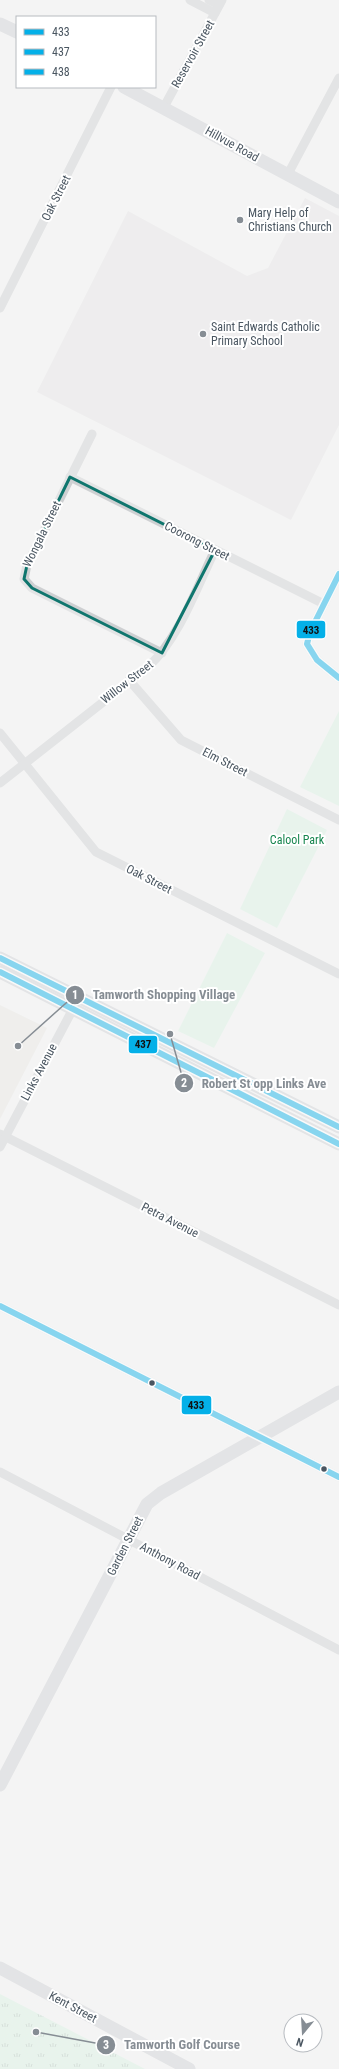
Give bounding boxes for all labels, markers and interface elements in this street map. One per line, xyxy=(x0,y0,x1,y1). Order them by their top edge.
legend xyxy=(16,16,156,88)
street label: Reservoir Street xyxy=(169,17,218,90)
text: 433 xyxy=(52,25,70,39)
text: 437 xyxy=(52,45,70,59)
text: 438 xyxy=(52,65,70,79)
street label: Hillvue Road xyxy=(203,124,261,164)
street label: Oak Street xyxy=(39,172,74,223)
place label: Mary Help of Christians Church xyxy=(248,206,332,234)
marker: Mary Help of Christians Church xyxy=(235,215,245,225)
place label: Saint Edwards Catholic Primary School xyxy=(211,320,320,348)
marker: Saint Edwards Catholic Primary School xyxy=(198,329,208,339)
street label: Wongala Street xyxy=(20,498,64,569)
street label: Coorong Street xyxy=(162,519,232,564)
line badge: 433 xyxy=(296,620,326,639)
text: 433 xyxy=(303,624,320,637)
street label: Willow Street xyxy=(98,657,156,707)
street label: Elm Street xyxy=(200,745,250,779)
park label: Calool Park xyxy=(270,833,325,847)
street label: Oak Street xyxy=(124,862,175,897)
callout: Tamworth Shopping Village xyxy=(65,982,243,1007)
text: Tamworth Shopping Village xyxy=(93,987,235,1002)
text: 1 xyxy=(72,988,78,1002)
line badge: 437 xyxy=(128,1035,158,1054)
text: 437 xyxy=(135,1038,152,1051)
street label: Links Avenue xyxy=(18,1041,60,1103)
callout: Robert St opp Links Ave xyxy=(174,1071,335,1096)
text: 2 xyxy=(181,1076,187,1090)
text: Robert St opp Links Ave xyxy=(202,1076,326,1091)
street label: Petra Avenue xyxy=(139,1200,201,1241)
unlabelled marker xyxy=(147,1378,157,1388)
line badge: 433 xyxy=(181,1395,212,1415)
text: 433 xyxy=(188,1399,205,1412)
unlabelled marker xyxy=(319,1464,329,1474)
street label: Garden Street xyxy=(104,1514,146,1578)
street label: Anthony Road xyxy=(138,1539,202,1583)
street label: Kent Street xyxy=(47,1989,100,2026)
north arrow xyxy=(283,2013,323,2053)
callout: Tamworth Golf Course xyxy=(96,2032,248,2057)
text: N xyxy=(295,2035,305,2049)
text: Tamworth Golf Course xyxy=(124,2037,240,2052)
text: 3 xyxy=(103,2038,109,2052)

